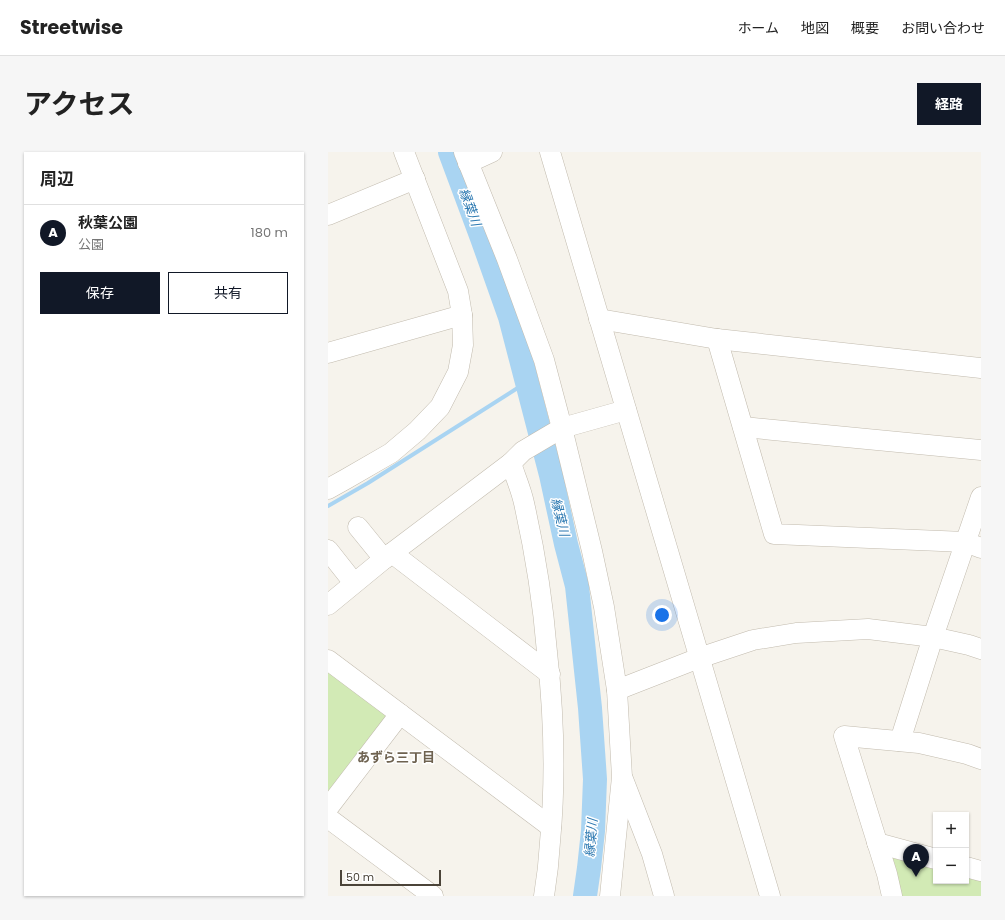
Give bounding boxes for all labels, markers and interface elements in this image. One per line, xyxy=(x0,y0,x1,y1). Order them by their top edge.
text: Streetwise xyxy=(20,14,123,41)
text: ホーム xyxy=(737,18,779,38)
text: 地図 xyxy=(801,18,829,38)
text: 概要 xyxy=(851,18,879,38)
text: お問い合わせ xyxy=(901,18,985,38)
button: 経路 xyxy=(917,83,981,125)
text: アクセス xyxy=(24,85,135,124)
text: 周辺 xyxy=(40,167,74,191)
water label: 縁葉川 xyxy=(454,185,486,230)
text: 秋葉公園 xyxy=(78,212,138,233)
text: A xyxy=(48,223,58,242)
text: 180 m xyxy=(251,223,288,242)
text: 公園 xyxy=(78,235,104,254)
button: 保存 xyxy=(40,272,160,314)
button: 共有 xyxy=(168,272,288,314)
water label: 縁葉川 xyxy=(546,496,574,540)
your location xyxy=(652,605,672,625)
district label: あずら三丁目 xyxy=(357,748,435,767)
map controls xyxy=(933,812,969,884)
button: + xyxy=(933,812,969,848)
water label: 縁葉川 xyxy=(580,816,602,858)
pin: A xyxy=(903,844,929,877)
button: − xyxy=(933,848,969,884)
scale bar xyxy=(340,868,441,887)
text: 50 m xyxy=(346,869,374,885)

